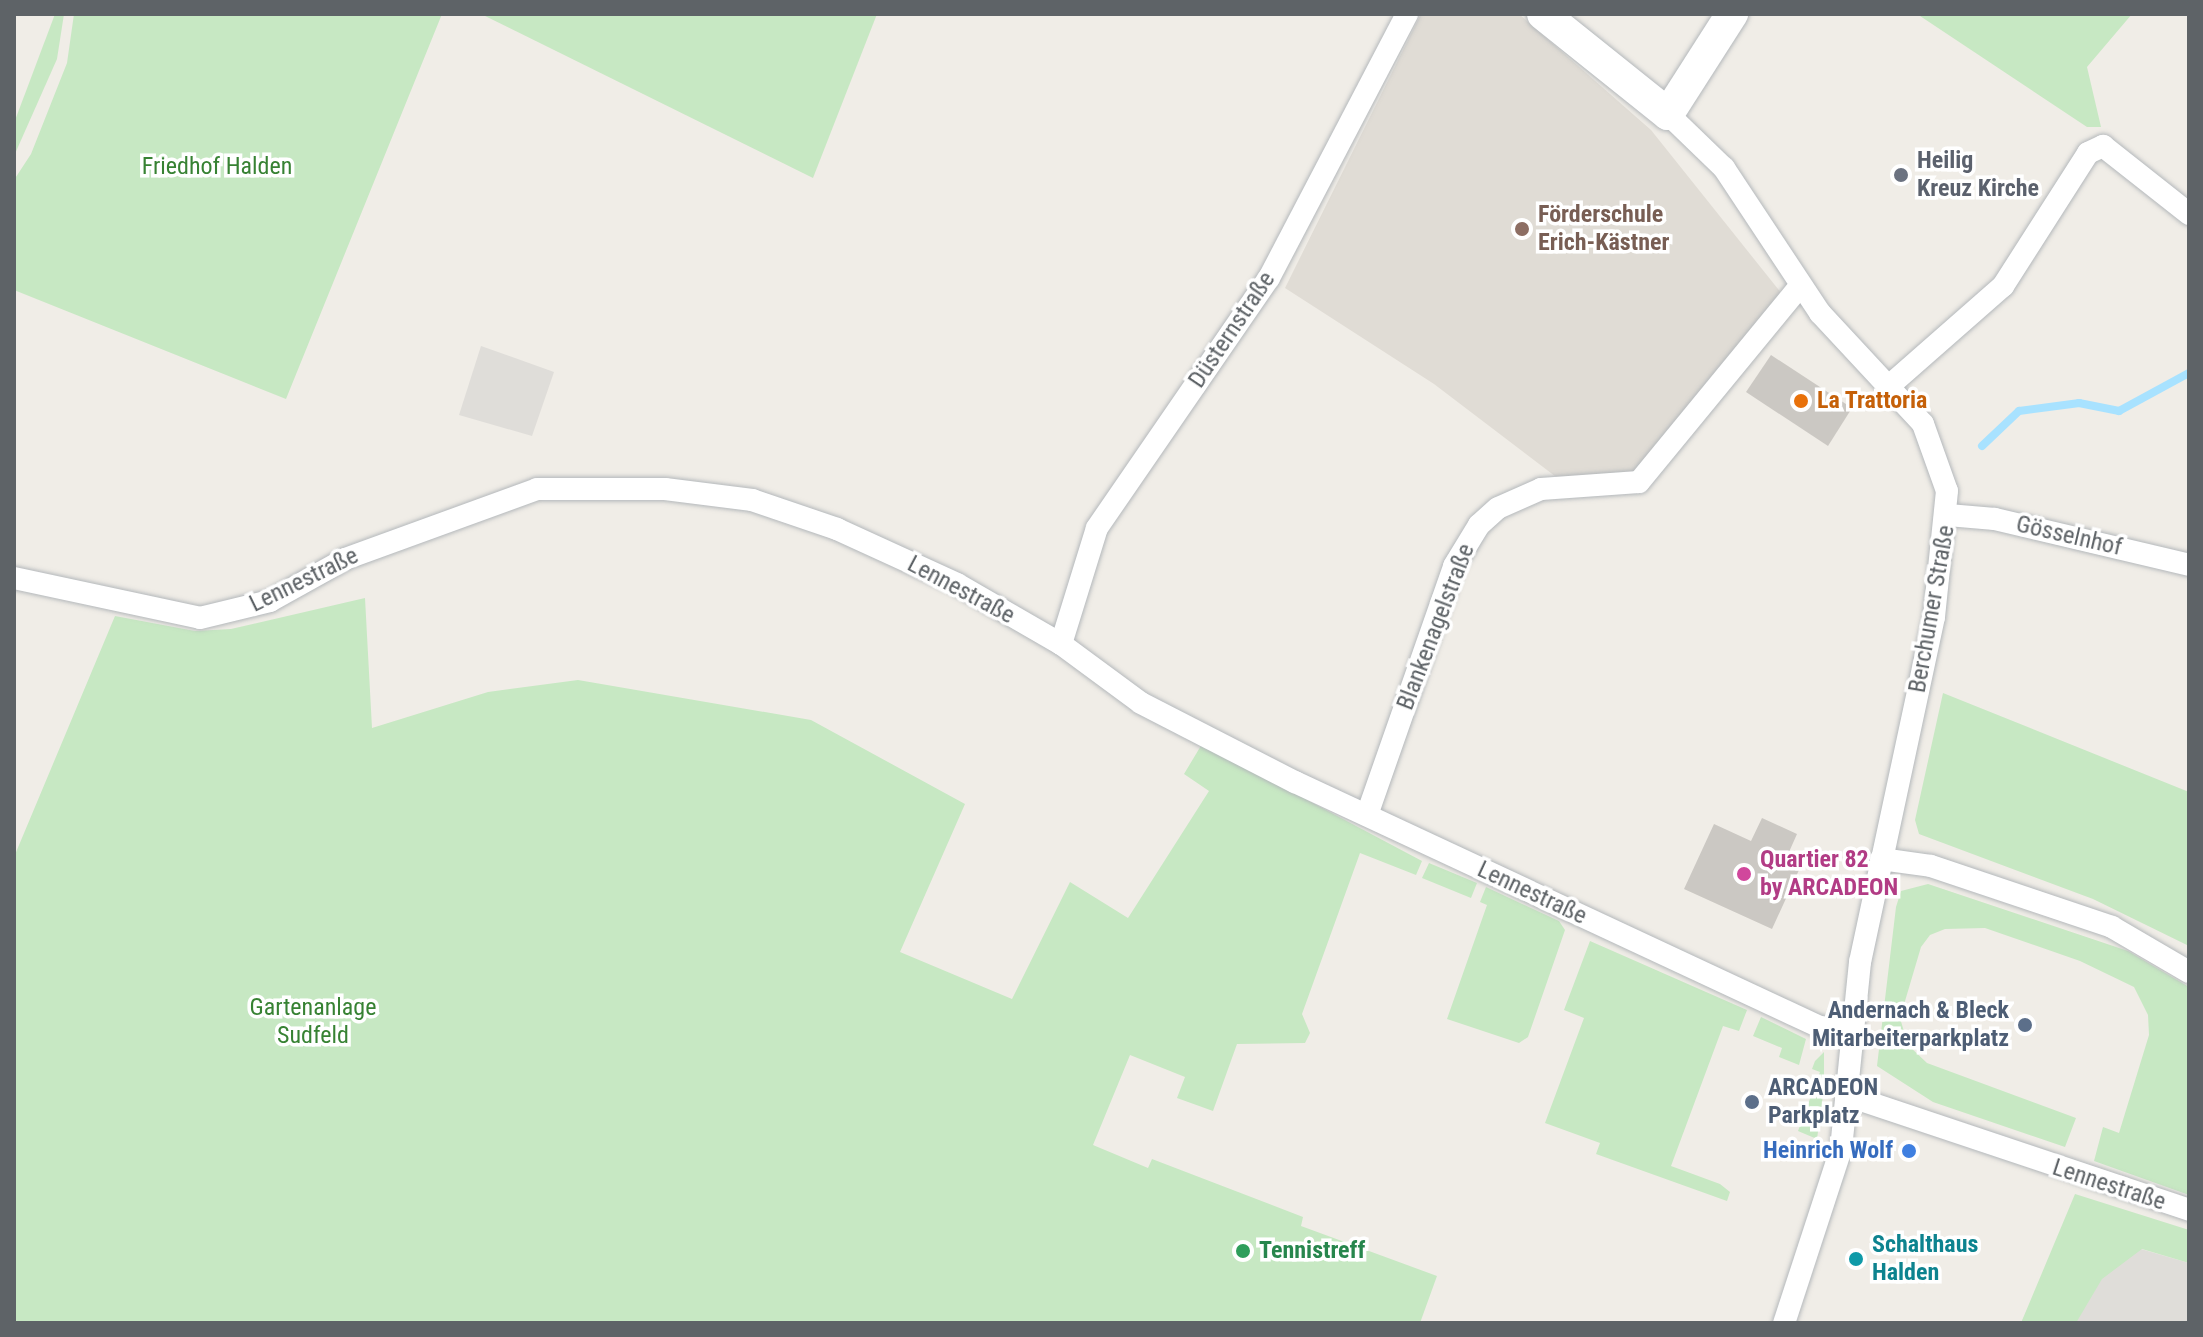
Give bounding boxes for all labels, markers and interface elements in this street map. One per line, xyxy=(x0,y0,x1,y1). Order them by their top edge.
place label: Heilig Kreuz Kirche xyxy=(1917,147,2039,203)
park label: Friedhof Halden xyxy=(142,153,292,181)
marker: Heilig Kreuz Kirche xyxy=(1892,166,1910,184)
place label: Förderschule Erich-Kästner xyxy=(1538,201,1669,257)
marker: Förderschule Erich-Kästner xyxy=(1513,220,1531,238)
street label: Düsternstraße xyxy=(1183,267,1281,393)
place label: La Trattoria xyxy=(1817,387,1928,415)
marker: La Trattoria xyxy=(1792,392,1810,410)
street label: Gösselnhof xyxy=(2013,510,2125,562)
street label: Berchumer Straße xyxy=(1903,523,1961,695)
street label: Blankenagelstraße xyxy=(1391,540,1481,714)
street label: Lennestraße xyxy=(245,541,363,619)
street label: Lennestraße xyxy=(902,550,1020,630)
place label: Quartier 82 by ARCADEON xyxy=(1760,846,1898,902)
street label: Lennestraße xyxy=(1473,855,1591,931)
marker: Quartier 82 by ARCADEON xyxy=(1735,865,1753,883)
park label: Gartenanlage Sudfeld xyxy=(250,994,376,1050)
place label: Andernach & Bleck Mitarbeiterparkplatz xyxy=(1812,997,2009,1053)
marker: Andernach & Bleck Mitarbeiterparkplatz xyxy=(2016,1016,2034,1034)
place label: ARCADEON Parkplatz xyxy=(1768,1074,1878,1130)
marker: ARCADEON Parkplatz xyxy=(1743,1093,1761,1111)
place label: Heinrich Wolf xyxy=(1763,1137,1893,1165)
marker: Heinrich Wolf xyxy=(1900,1142,1918,1160)
street label: Lennestraße xyxy=(2049,1153,2169,1217)
place label: Schalthaus Halden xyxy=(1872,1231,1978,1287)
place label: Tennistreff xyxy=(1259,1237,1365,1265)
marker: Tennistreff xyxy=(1234,1242,1252,1260)
marker: Schalthaus Halden xyxy=(1847,1250,1865,1268)

